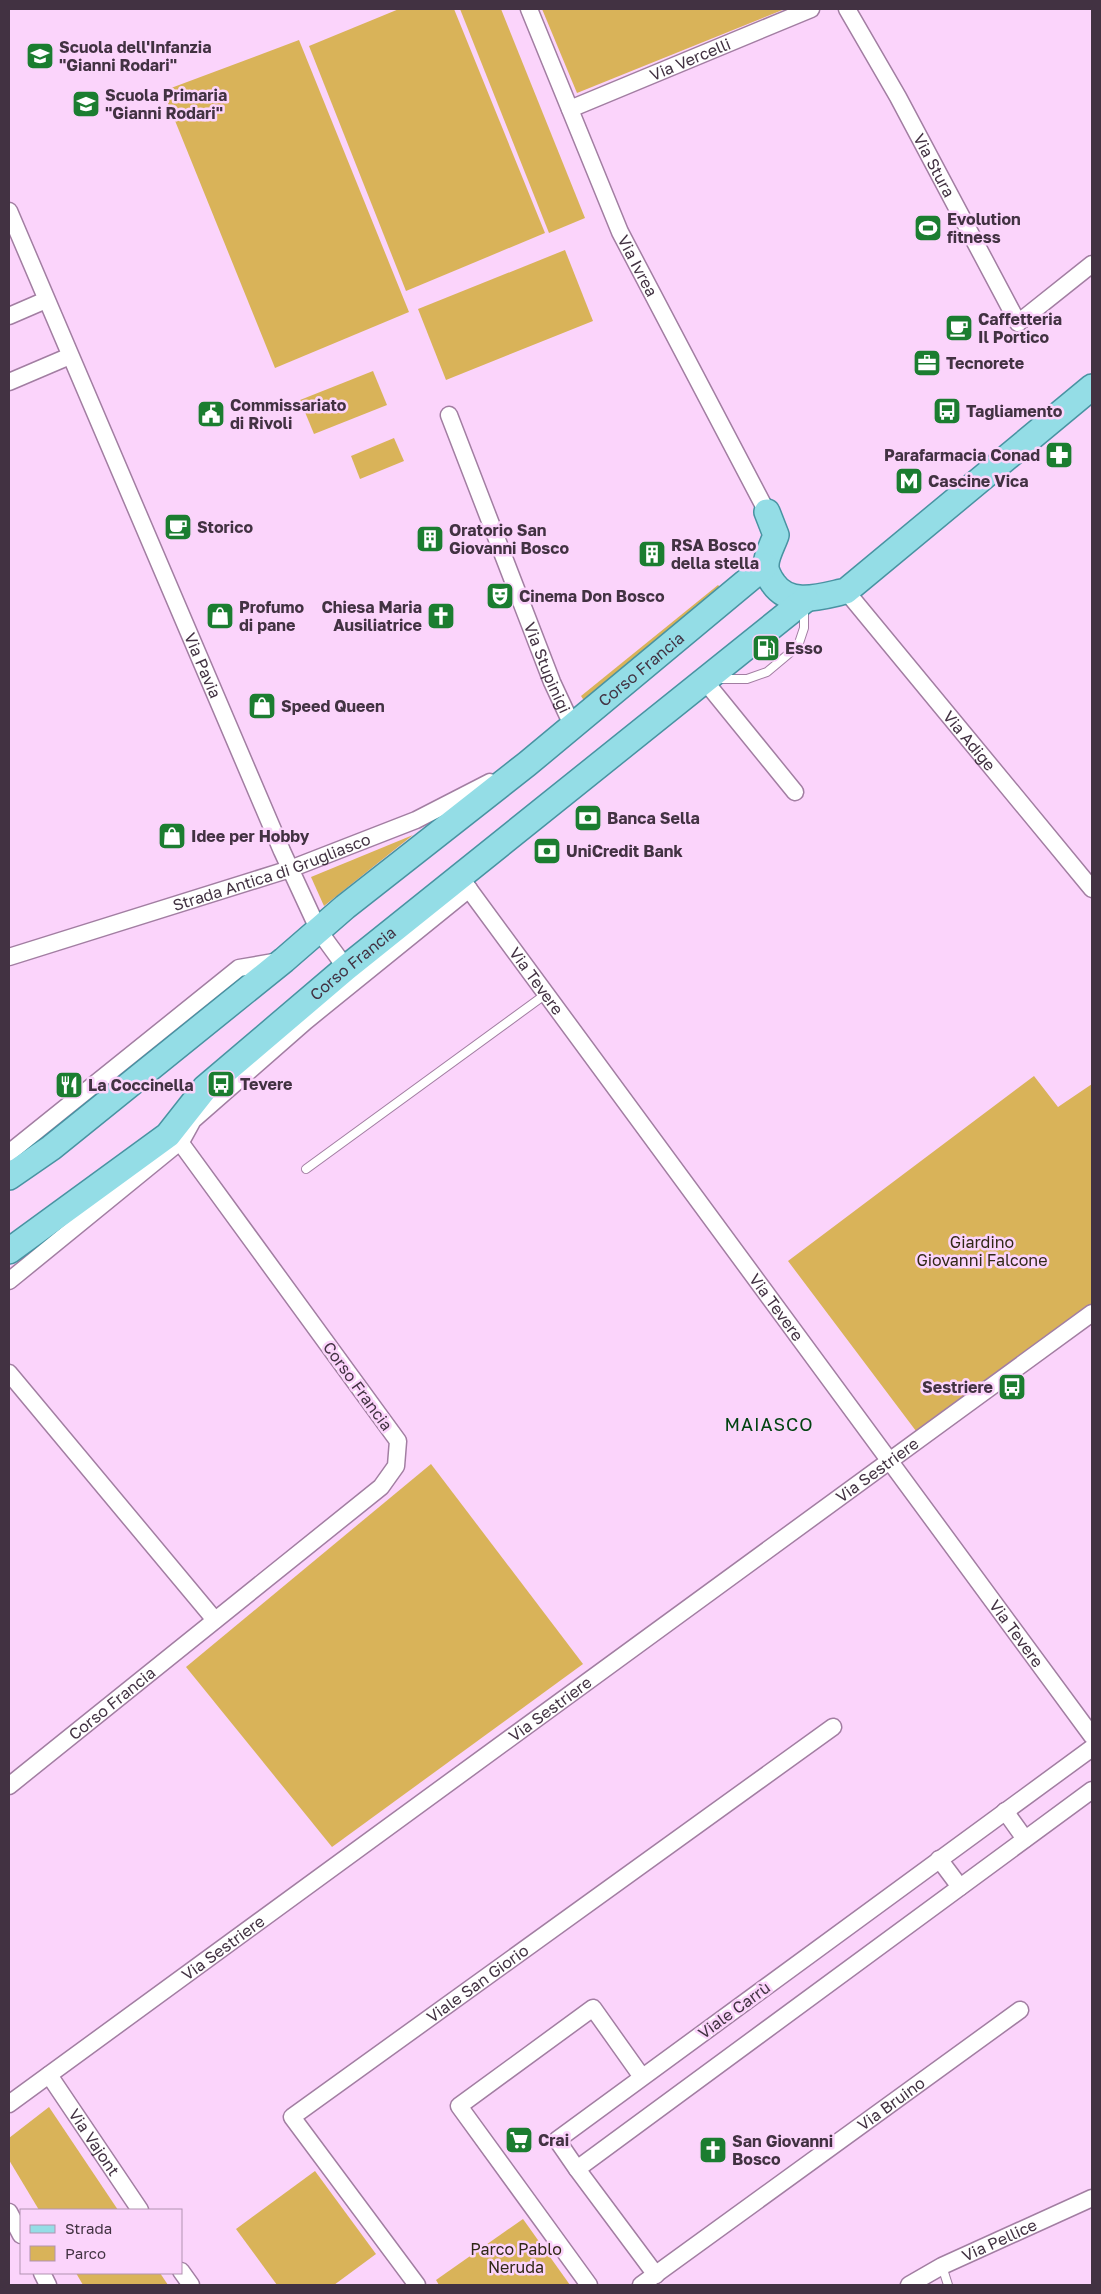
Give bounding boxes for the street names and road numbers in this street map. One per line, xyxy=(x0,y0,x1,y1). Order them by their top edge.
street label: Via Vercelli xyxy=(647,33,734,85)
street label: Via Stura xyxy=(909,130,959,201)
street label: Via Ivrea xyxy=(613,232,662,300)
street label: Via Stupinigi xyxy=(520,619,575,716)
street label: Corso Francia xyxy=(594,628,688,711)
street label: Via Pavia xyxy=(180,630,226,701)
street label: Via Adige xyxy=(939,707,1000,775)
street label: Strada Antica di Grugliasco xyxy=(170,829,373,915)
street label: Corso Francia xyxy=(306,922,400,1004)
street label: Via Tevere xyxy=(505,943,568,1019)
street label: Via Tevere xyxy=(745,1269,808,1345)
street label: Corso Francia xyxy=(319,1338,397,1434)
street label: Via Sestriere xyxy=(832,1433,922,1507)
street label: Via Tevere xyxy=(985,1596,1048,1671)
street label: Corso Francia xyxy=(65,1662,159,1744)
street label: Via Sestriere xyxy=(505,1672,595,1746)
street label: Via Sestriere xyxy=(178,1911,268,1985)
street label: Viale San Giorio xyxy=(423,1940,532,2027)
street label: Viale Carrù xyxy=(694,1977,774,2043)
street label: Via Bruino xyxy=(853,2072,929,2135)
street label: Via Vajont xyxy=(64,2105,124,2180)
street label: Via Pellice xyxy=(959,2214,1040,2266)

